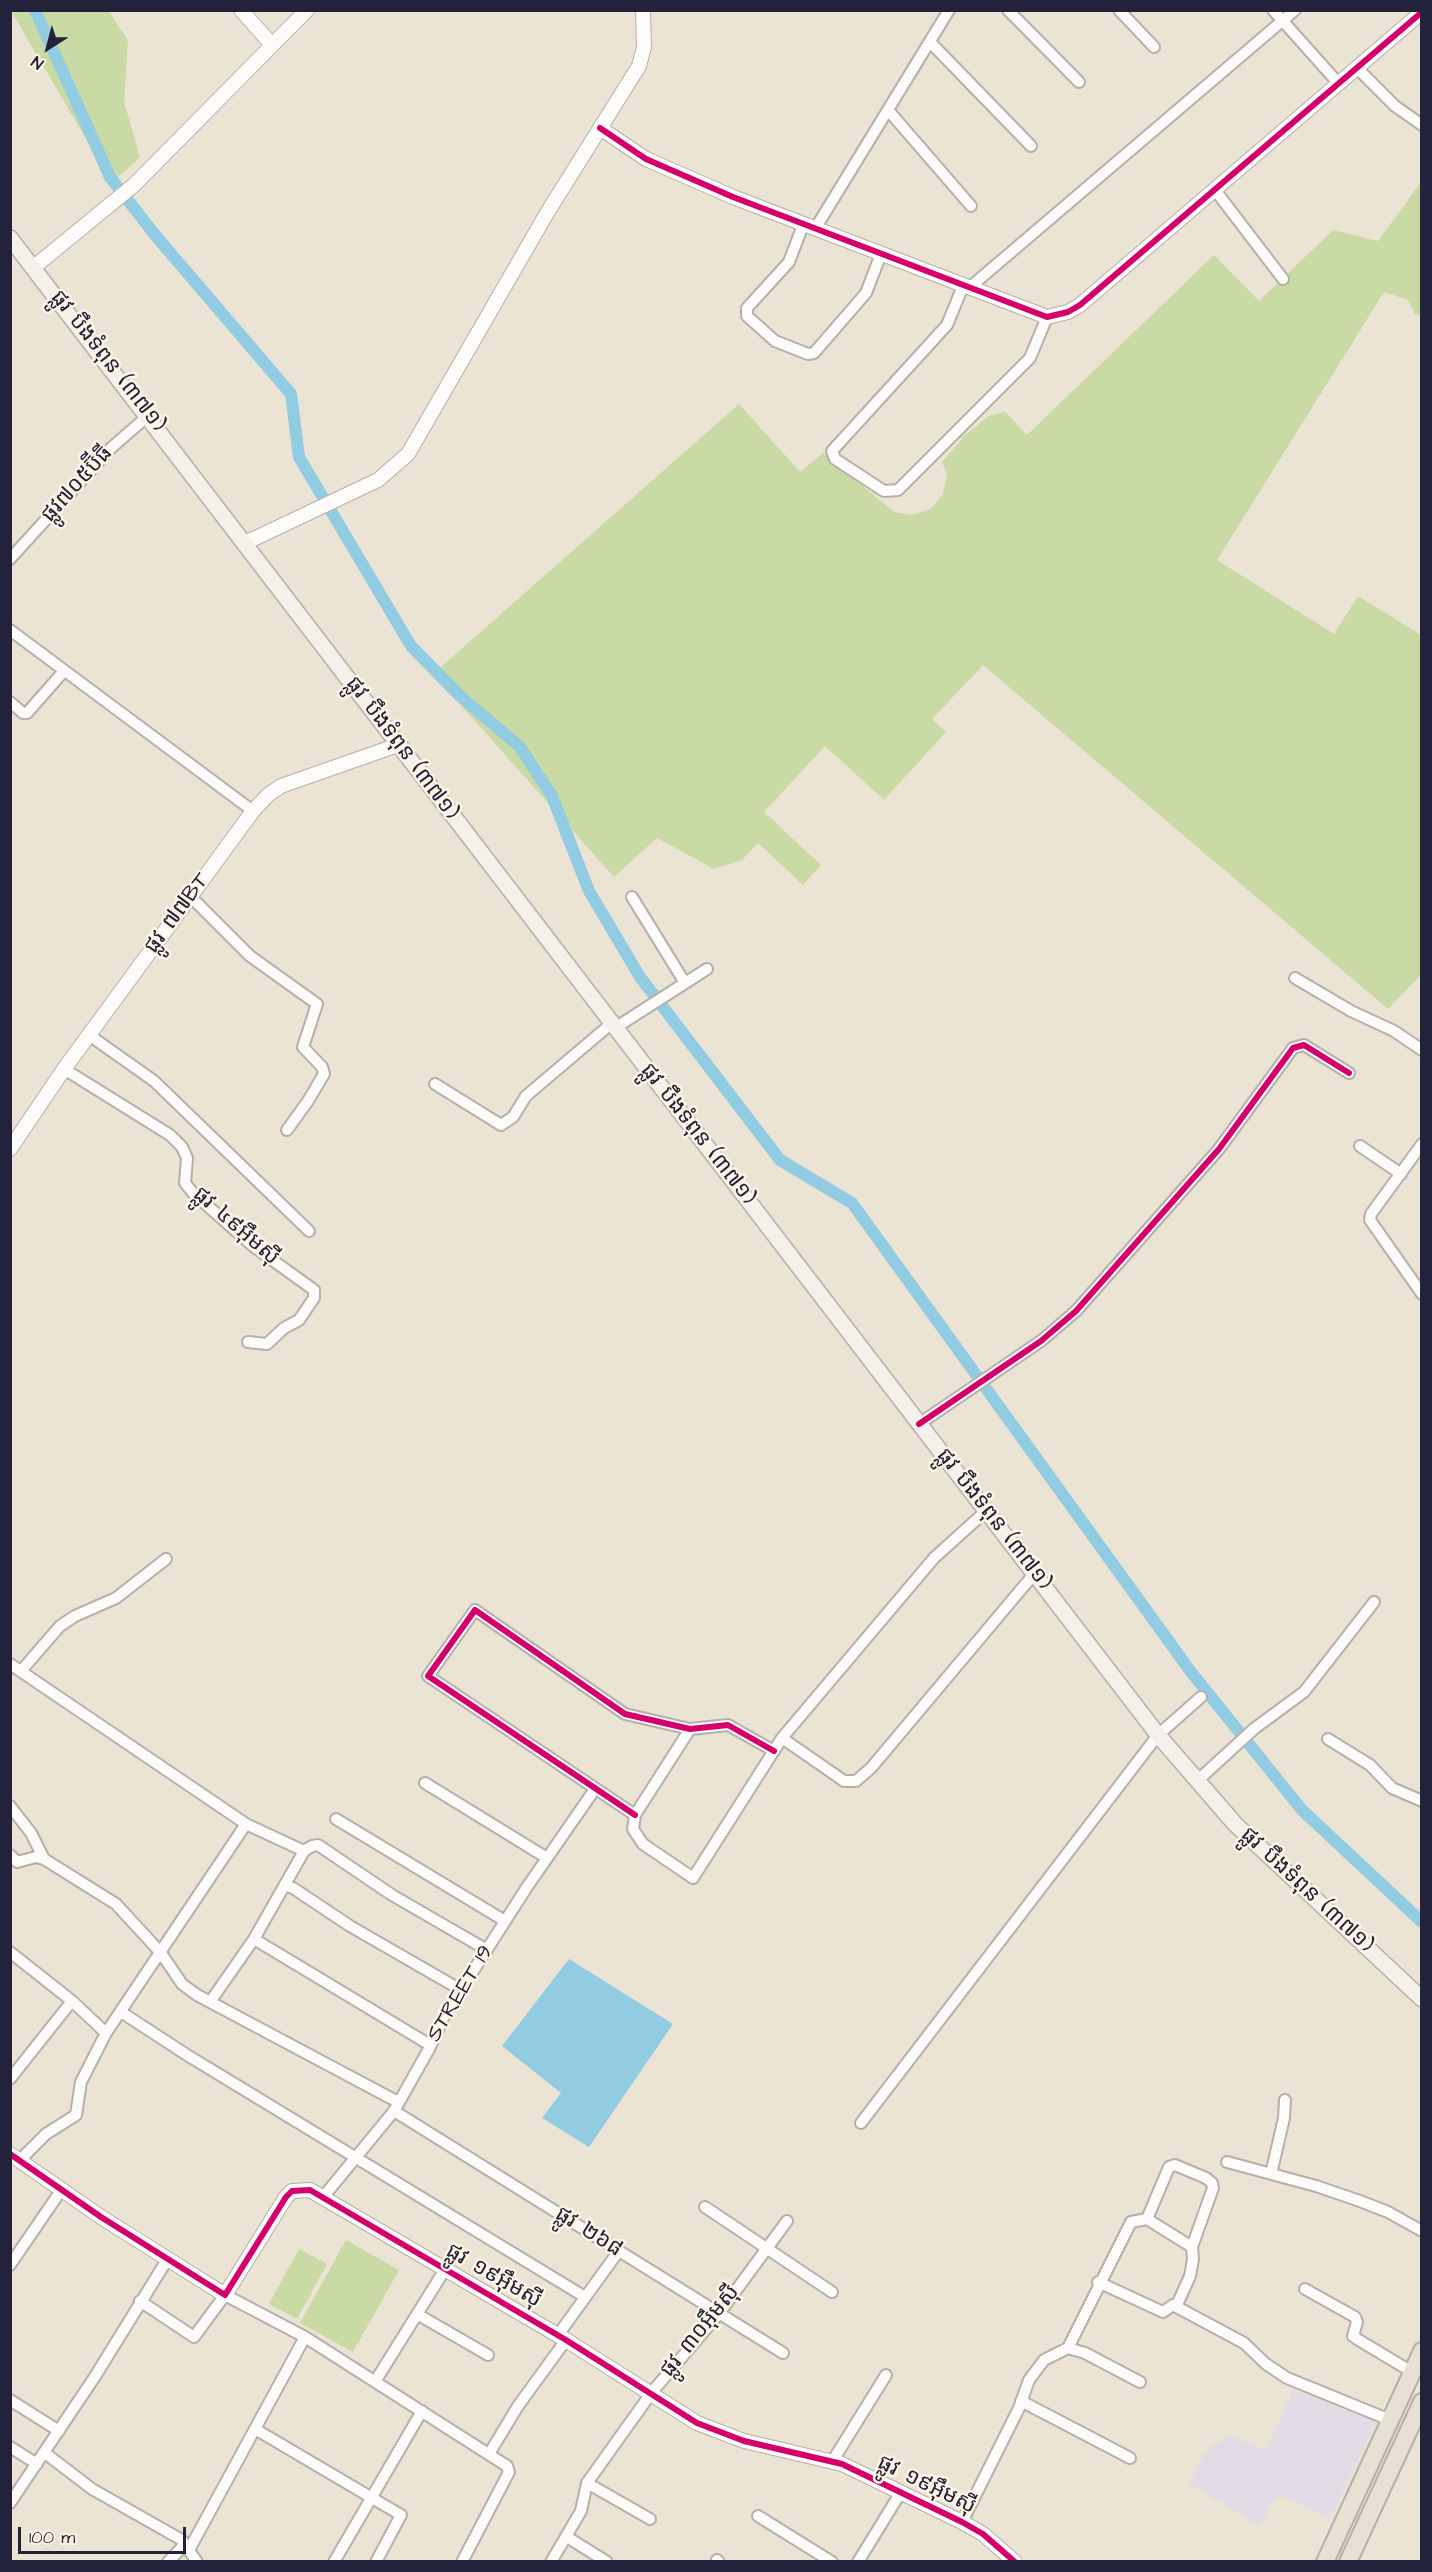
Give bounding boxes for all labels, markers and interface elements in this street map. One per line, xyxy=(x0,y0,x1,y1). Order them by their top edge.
north arrow xyxy=(18,18,78,78)
text: N xyxy=(27,51,48,74)
street label: ផ្លូវ បឹងទំពុន (៣៧១) xyxy=(44,286,170,438)
street label: ផ្លូវ៧០៥ប៊ីធី xyxy=(37,441,119,529)
street label: ផ្លូវ បឹងទំពុន (៣៧១) xyxy=(339,672,463,826)
street label: ផ្លូវ ៧៧BT xyxy=(140,868,216,960)
street label: ផ្លូវ បឹងទំពុន (៣៧១) xyxy=(634,1059,760,1211)
street label: ផ្លូវ ៤៩អ៊ឹមស៊ី xyxy=(186,1182,284,1272)
street label: ផ្លូវ បឹងទំពុន (៣៧១) xyxy=(930,1444,1056,1596)
street label: ផ្លូវ បឹងទំពុន (៣៧១) xyxy=(1234,1823,1378,1959)
street label: STREET 19 xyxy=(422,1941,500,2047)
street label: ផ្លូវ ២៦៨ xyxy=(549,2202,627,2264)
street label: ផ្លូវ ១៩អ៊ឹមស៊ី xyxy=(440,2239,546,2315)
street label: ផ្លូវ ៣០អ៊ឹមស៊ី xyxy=(656,2280,746,2384)
street label: ផ្លូវ ១៩អ៊ឹមស៊ី xyxy=(872,2451,980,2521)
scale bar xyxy=(21,2515,189,2553)
text: 100 m xyxy=(29,2525,75,2550)

